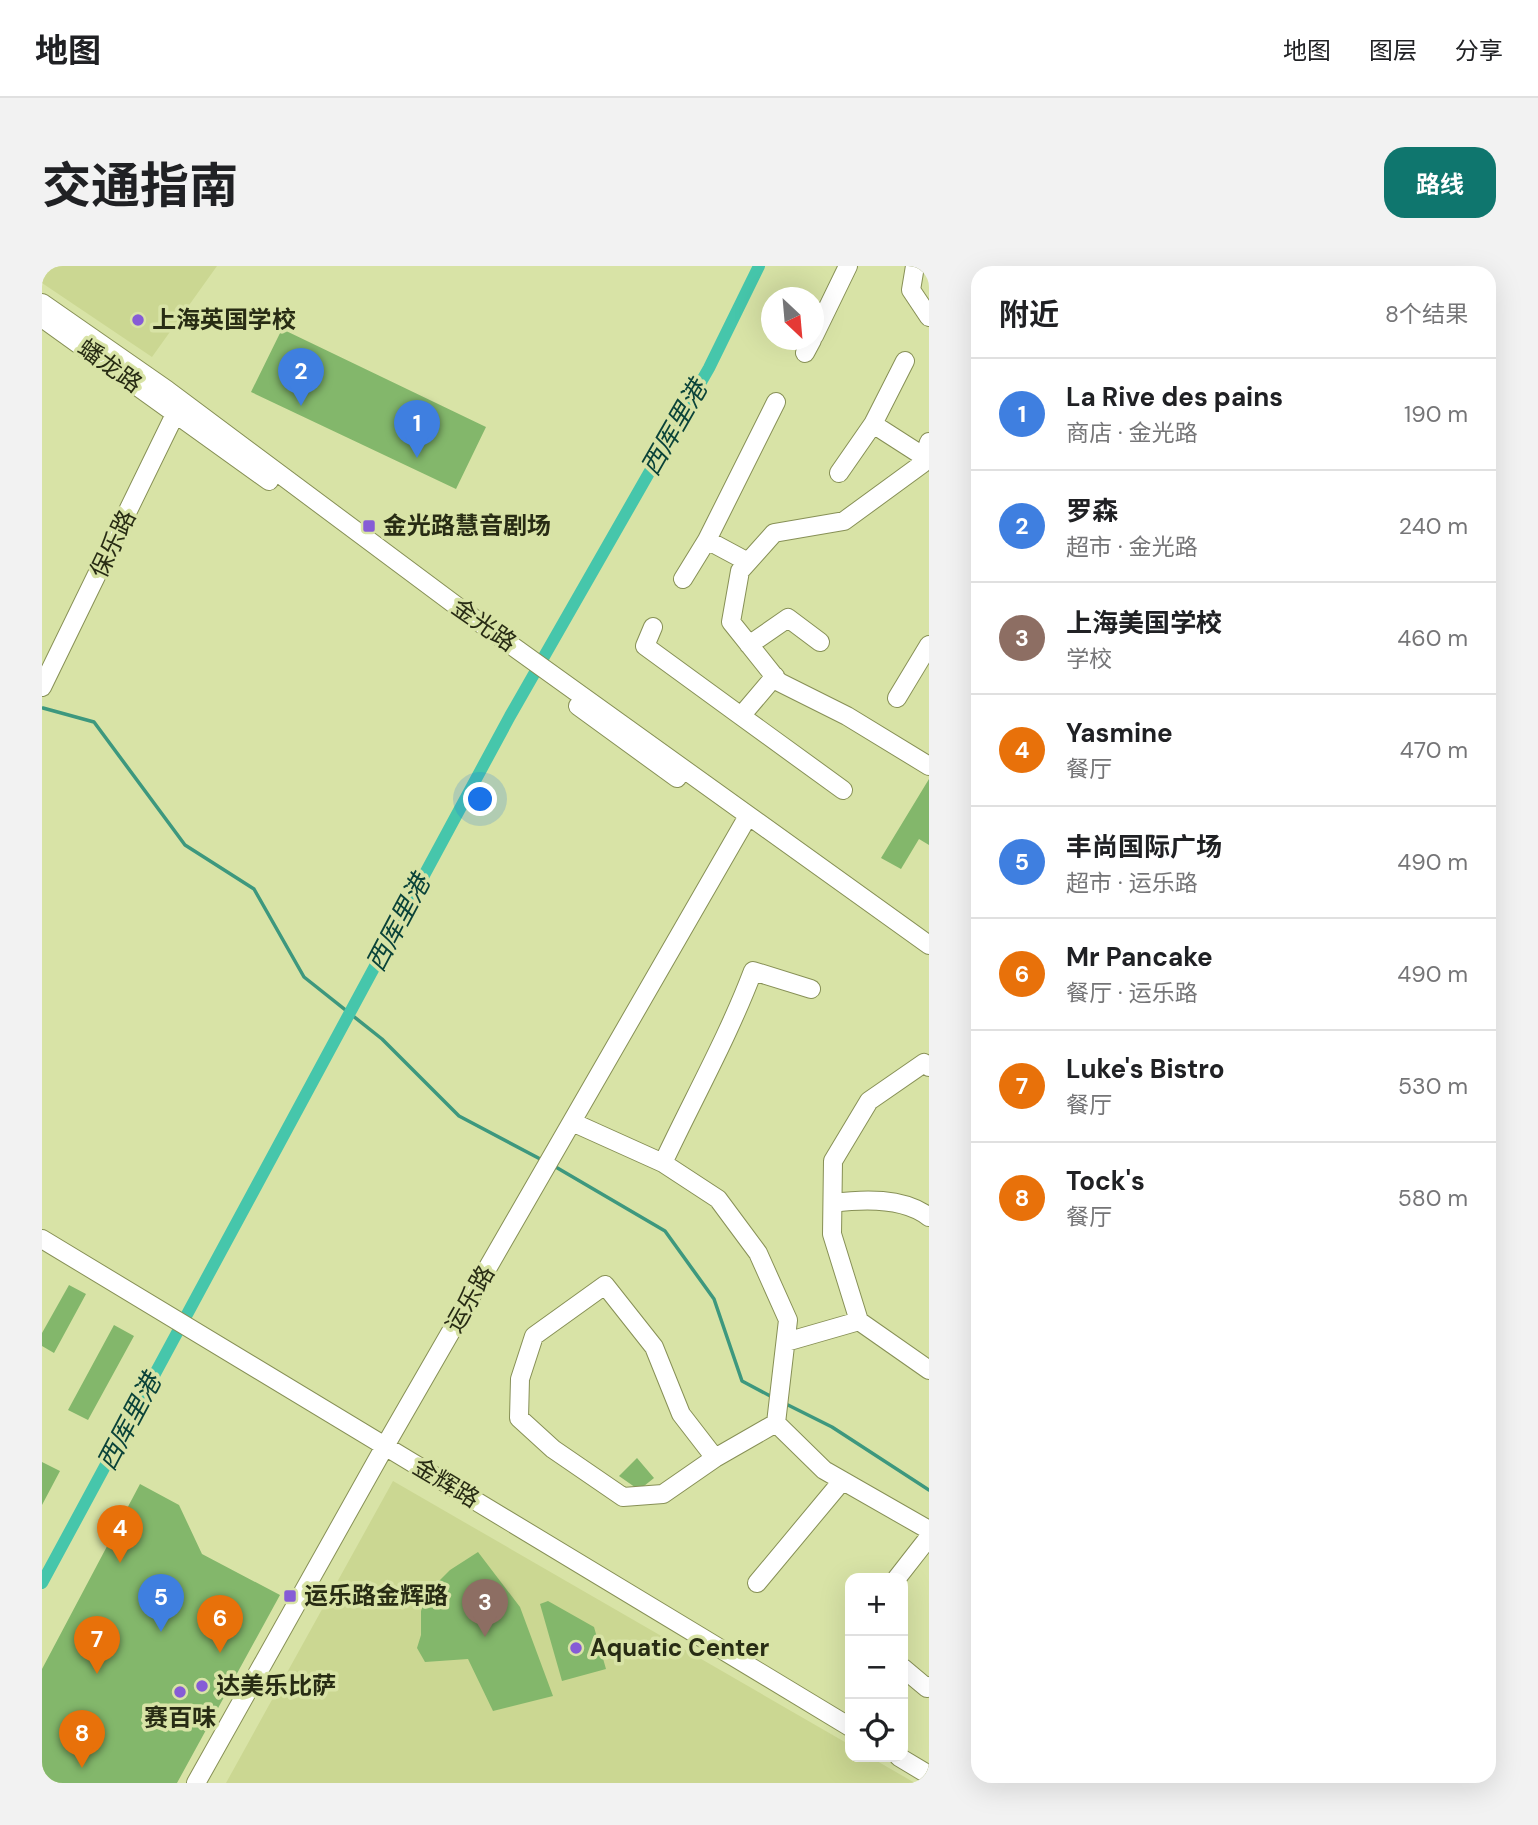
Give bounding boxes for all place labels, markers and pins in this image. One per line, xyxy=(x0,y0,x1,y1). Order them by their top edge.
place label: 上海英国学校 xyxy=(152,304,296,335)
marker: 上海英国学校 xyxy=(130,312,146,328)
pin: 2 xyxy=(278,348,324,406)
pin: 1 xyxy=(394,400,440,458)
place label: 金光路慧音剧场 xyxy=(383,510,551,541)
marker: 金光路慧音剧场 xyxy=(361,518,377,534)
pin: 4 xyxy=(97,1505,143,1563)
pin: 5 xyxy=(138,1574,184,1632)
pin: 3 xyxy=(462,1579,508,1637)
place label: 运乐路金辉路 xyxy=(304,1580,448,1611)
marker: 运乐路金辉路 xyxy=(282,1588,298,1604)
pin: 6 xyxy=(197,1595,243,1653)
pin: 7 xyxy=(74,1616,120,1674)
place label: Aquatic Center xyxy=(590,1632,770,1663)
marker: Aquatic Center xyxy=(568,1640,584,1656)
place label: 达美乐比萨 xyxy=(216,1670,336,1701)
marker: 达美乐比萨 xyxy=(194,1678,210,1694)
marker: 赛百味 xyxy=(172,1684,188,1700)
place label: 赛百味 xyxy=(144,1702,216,1733)
pin: 8 xyxy=(59,1710,105,1768)

